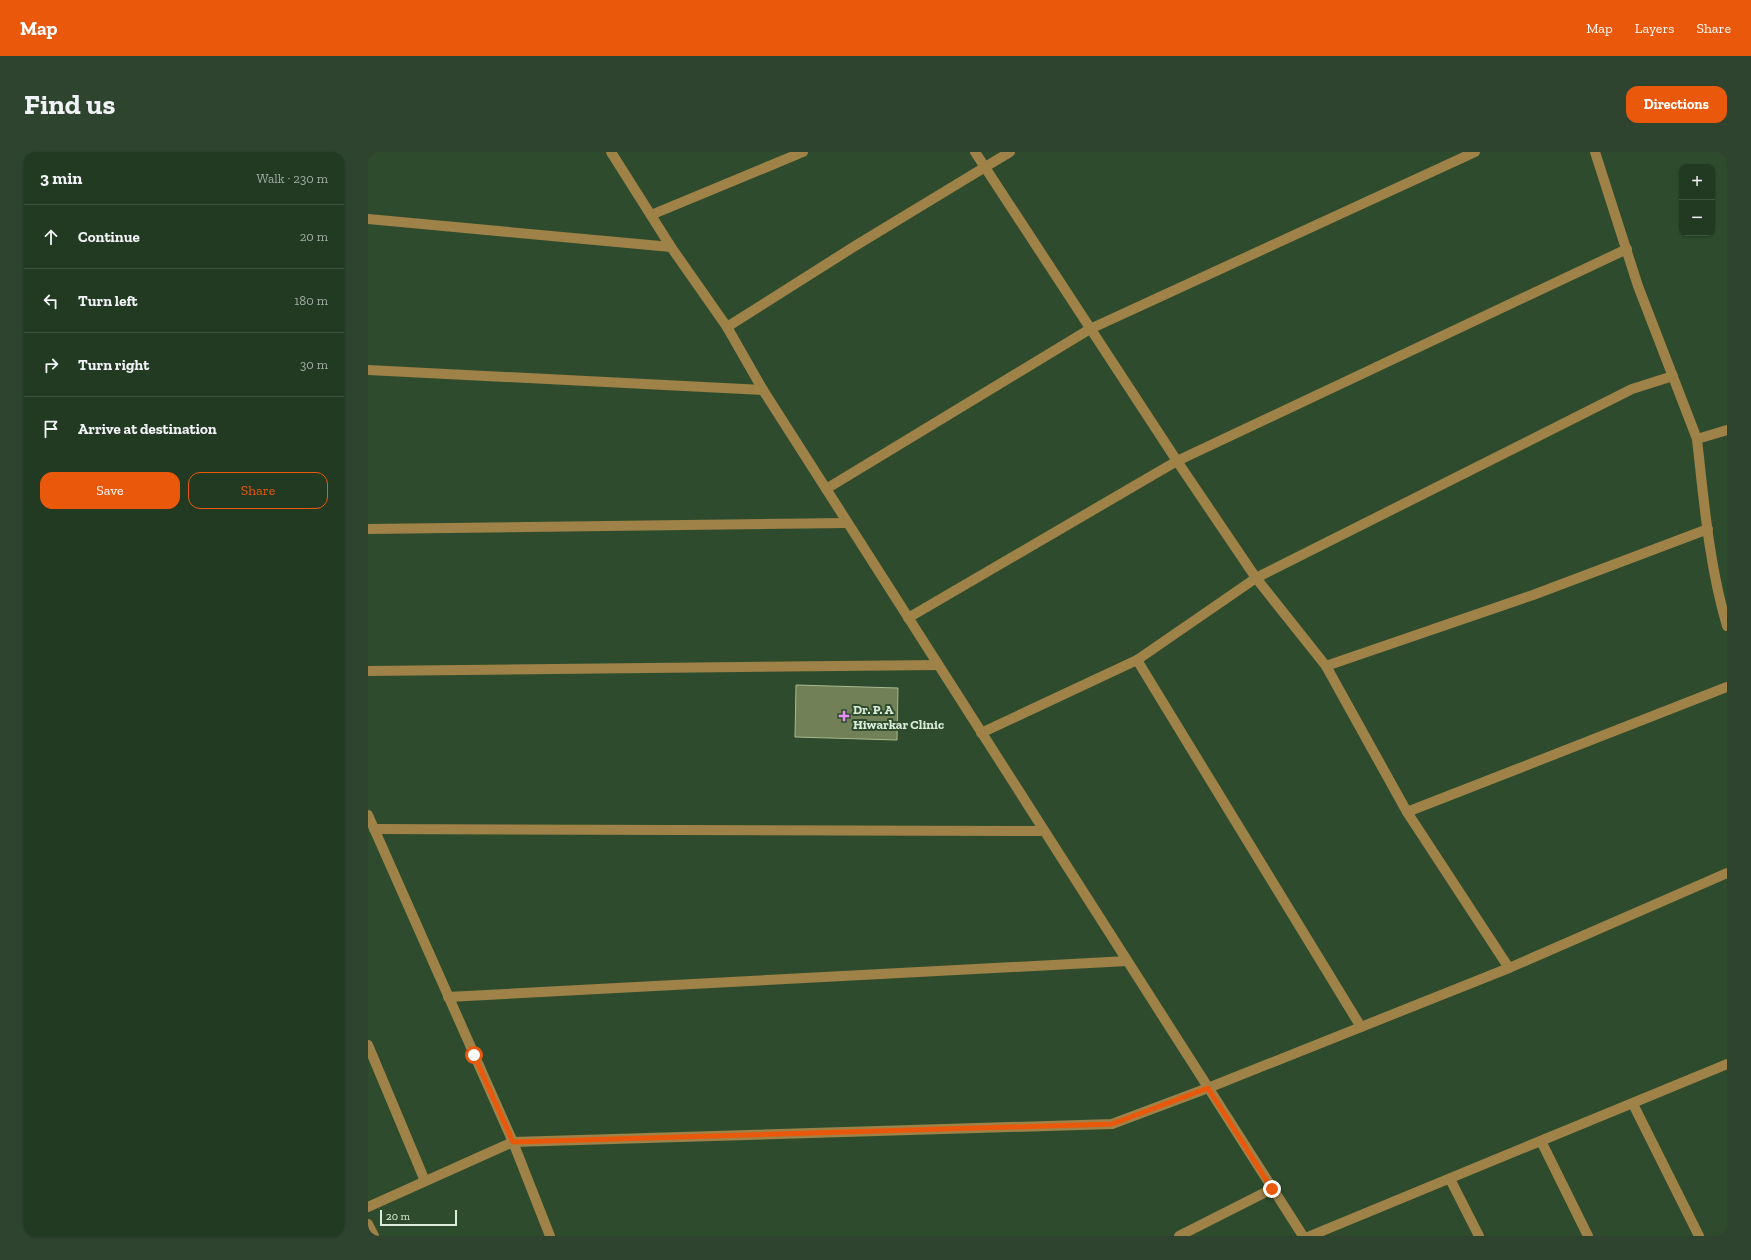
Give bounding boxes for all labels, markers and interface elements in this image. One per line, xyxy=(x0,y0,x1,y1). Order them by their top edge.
text: Map xyxy=(20,17,57,40)
text: Map xyxy=(1586,20,1613,37)
text: Layers xyxy=(1635,20,1674,37)
text: Share xyxy=(1696,20,1731,37)
button: Directions xyxy=(1626,86,1727,123)
text: Find us xyxy=(24,88,115,121)
map controls xyxy=(1679,164,1715,236)
button: + xyxy=(1679,164,1715,200)
text: 3 min xyxy=(40,168,82,188)
text: Walk · 230 m xyxy=(256,171,328,186)
button: − xyxy=(1679,200,1715,236)
icon: ahead xyxy=(40,226,62,248)
text: Continue xyxy=(78,228,140,246)
text: 20 m xyxy=(300,229,328,244)
icon: left xyxy=(40,290,62,312)
text: Turn left xyxy=(78,292,138,310)
text: 180 m xyxy=(294,293,328,308)
icon: right xyxy=(40,354,62,376)
text: Turn right xyxy=(78,356,149,374)
text: 30 m xyxy=(300,357,328,372)
icon: arrive xyxy=(40,418,62,440)
text: Arrive at destination xyxy=(78,420,217,438)
button: Save xyxy=(40,472,180,509)
button: Share xyxy=(188,472,328,509)
place label: Dr. P. A Hiwarkar Clinic xyxy=(853,702,944,732)
marker: Dr. P. A Hiwarkar Clinic xyxy=(838,710,850,722)
route start xyxy=(465,1046,483,1064)
route end xyxy=(1263,1180,1281,1198)
scale bar xyxy=(380,1208,457,1227)
text: 20 m xyxy=(386,1210,410,1223)

